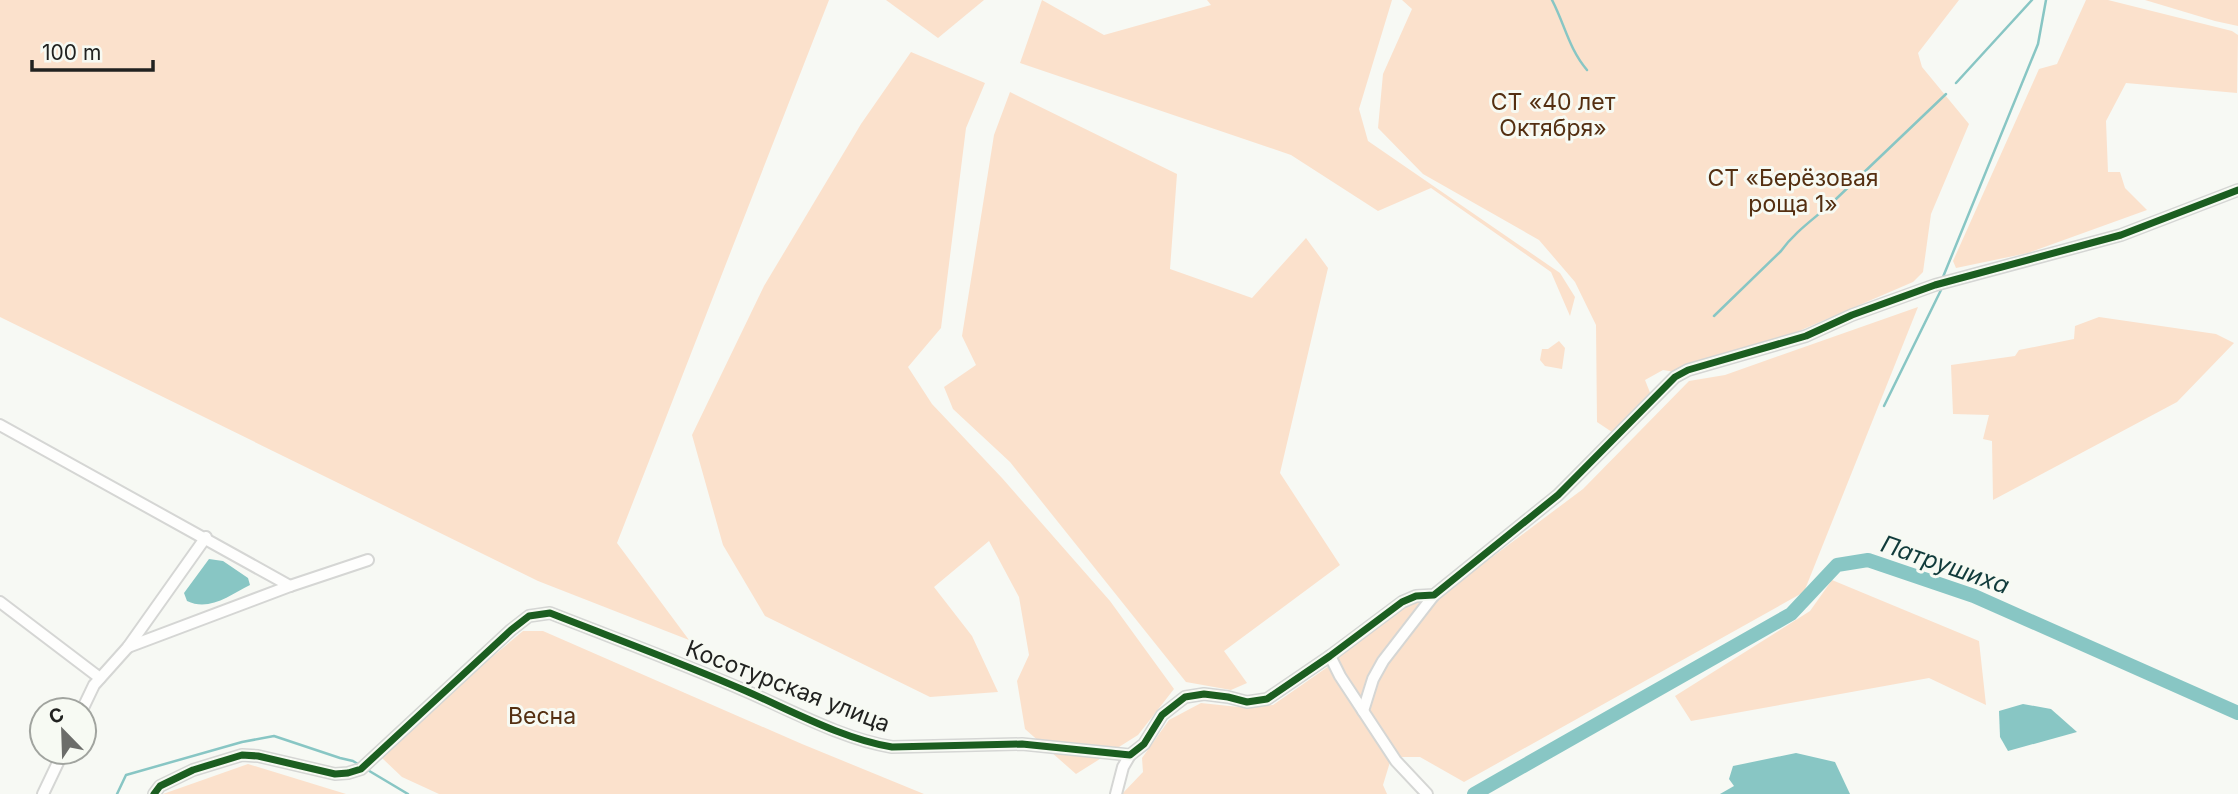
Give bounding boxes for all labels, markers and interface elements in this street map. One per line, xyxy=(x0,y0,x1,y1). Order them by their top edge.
scale bar xyxy=(32,28,152,72)
text: 100 m xyxy=(42,40,101,65)
park label: СТ «40 лет Октября» xyxy=(1491,88,1616,142)
park label: СТ «Берёзовая роща 1» xyxy=(1707,164,1879,218)
water label: Патрушиха xyxy=(1877,529,2013,600)
street label: Косотурская улица xyxy=(682,634,894,738)
north arrow xyxy=(28,696,98,766)
text: С xyxy=(46,702,68,729)
park label: Весна xyxy=(508,702,576,730)

